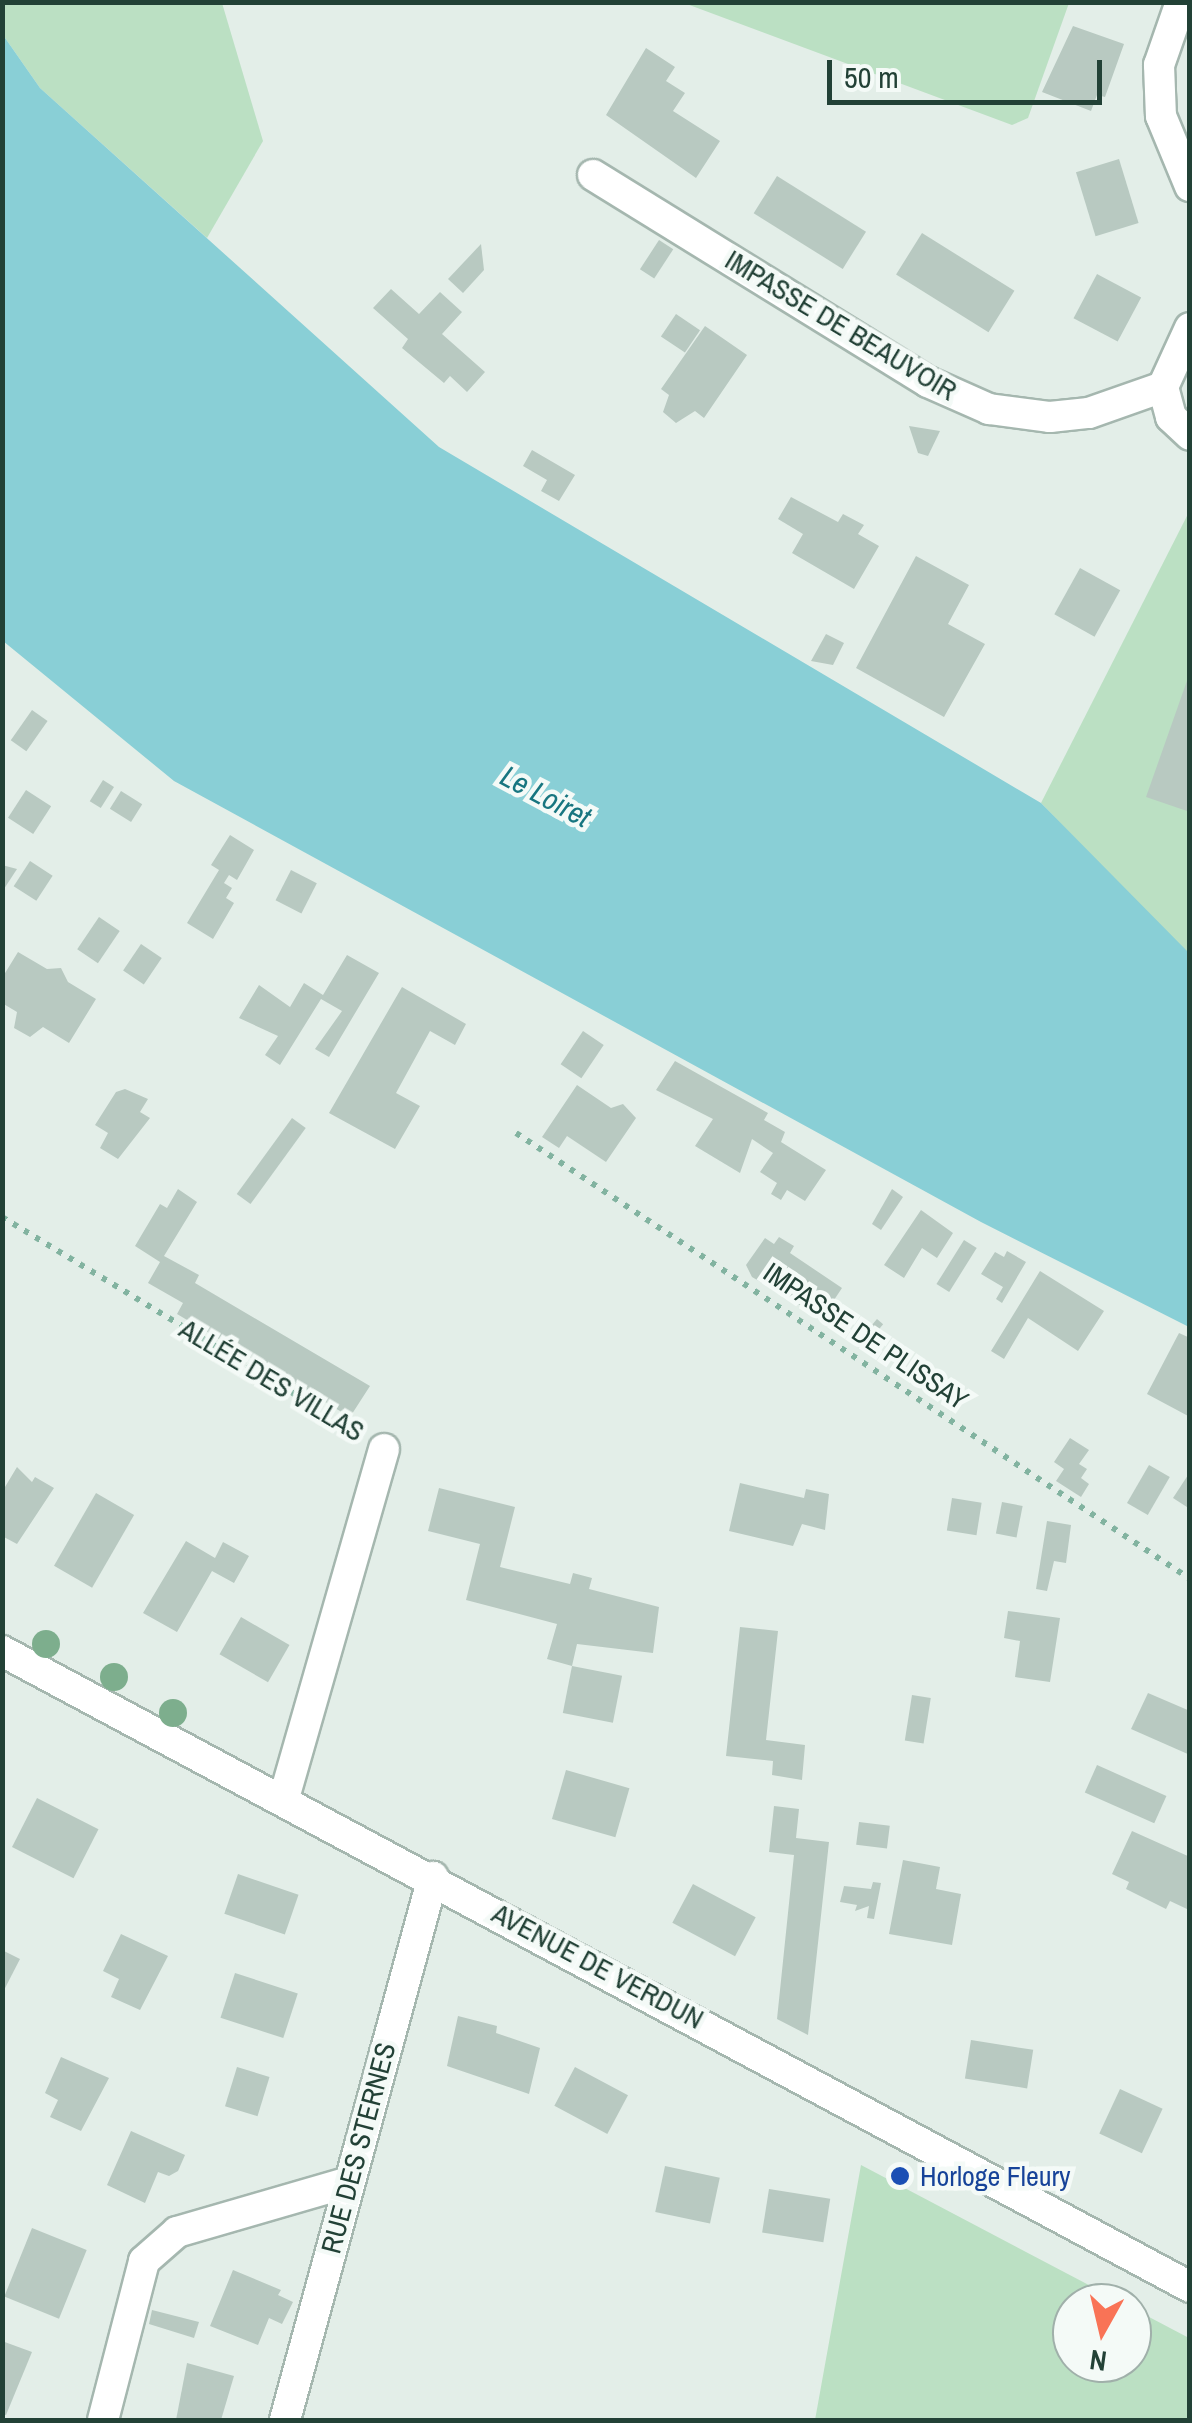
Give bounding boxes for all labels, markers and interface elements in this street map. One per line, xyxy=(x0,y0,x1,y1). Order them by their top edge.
scale bar xyxy=(832,40,1107,102)
text: 50 m xyxy=(844,57,899,97)
street label: IMPASSE DE BEAUVOIR xyxy=(719,243,963,407)
water label: Le Loiret xyxy=(495,757,597,835)
street label: IMPASSE DE PLISSAY xyxy=(757,1255,975,1417)
street label: ALLÉE DES VILLAS xyxy=(174,1312,370,1448)
street label: AVENUE DE VERDUN xyxy=(487,1896,709,2036)
street label: RUE DES STERNES xyxy=(314,2039,402,2257)
place label: Horloge Fleury xyxy=(920,2159,1071,2193)
marker: Horloge Fleury xyxy=(889,2165,911,2187)
north arrow xyxy=(1052,2283,1152,2383)
text: N xyxy=(1087,2341,1109,2381)

